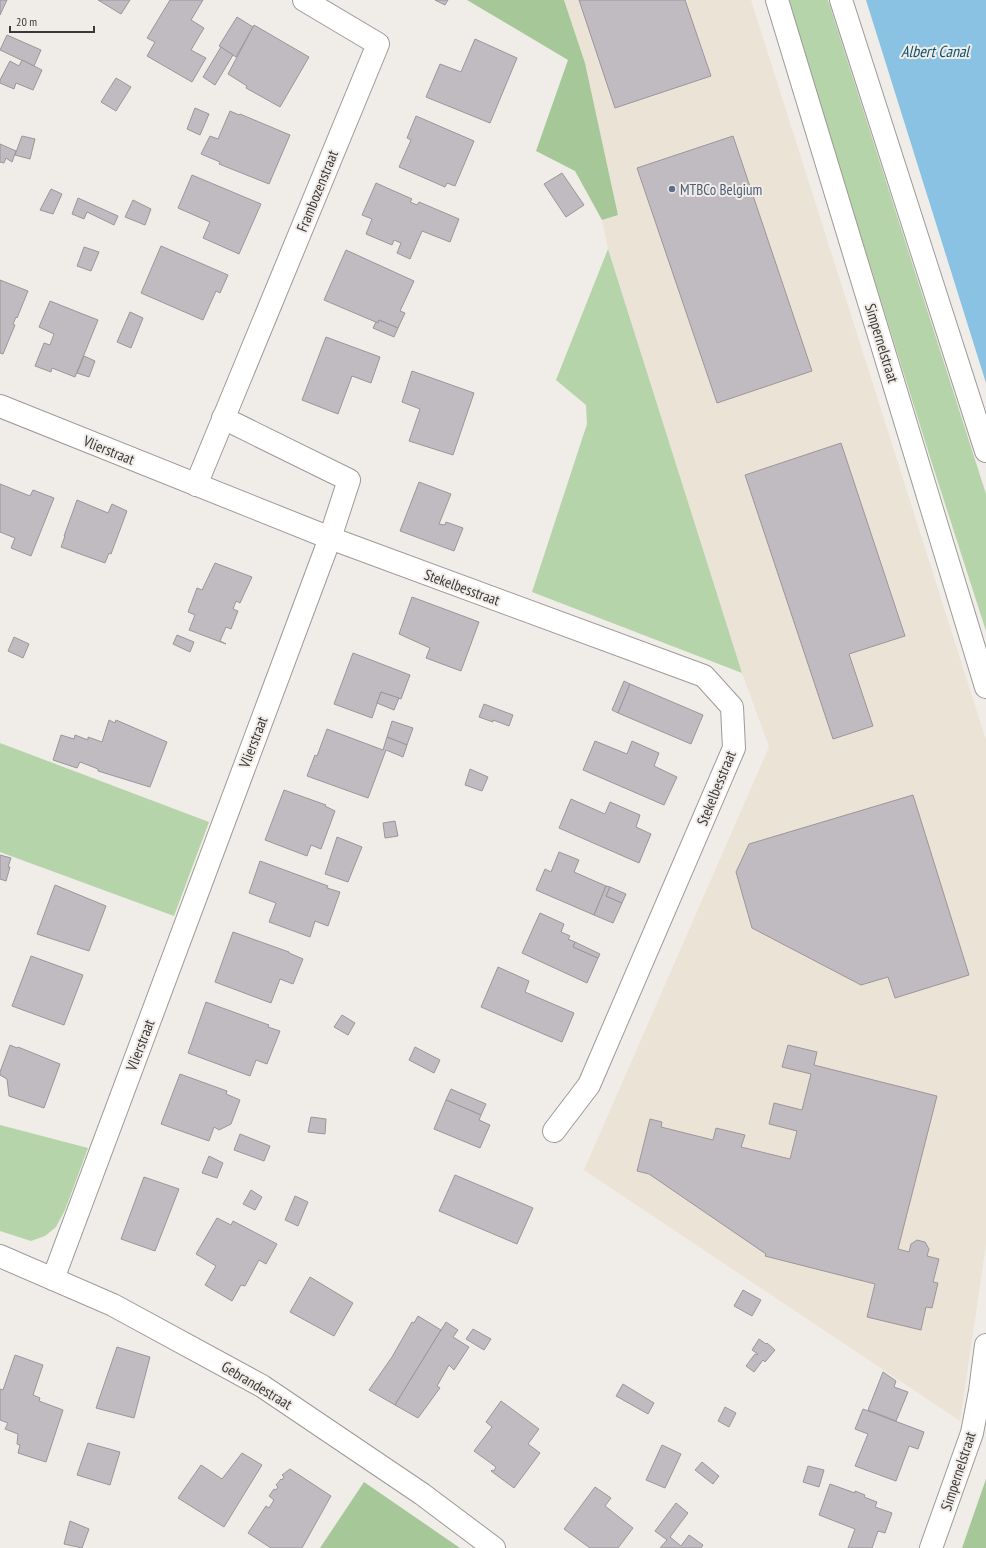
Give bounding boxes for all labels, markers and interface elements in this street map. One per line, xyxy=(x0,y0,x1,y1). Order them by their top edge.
scale bar xyxy=(10,8,94,34)
text: 20 m xyxy=(16,14,37,29)
water label: Albert Canal xyxy=(901,41,970,61)
street label: Frambozenstraat xyxy=(292,147,342,235)
place label: MTBCo Belgium xyxy=(680,180,762,199)
marker: MTBCo Belgium xyxy=(667,184,677,194)
street label: Simpernelstraat xyxy=(861,301,903,385)
street label: Vlierstraat xyxy=(80,431,137,469)
street label: Stekelbesstraat xyxy=(422,565,502,609)
street label: Vlierstraat xyxy=(234,714,271,771)
street label: Stekelbesstraat xyxy=(692,748,740,828)
street label: Vlierstraat xyxy=(121,1017,158,1074)
street label: Gebrandestraat xyxy=(218,1357,296,1413)
street label: Simpernelstraat xyxy=(936,1429,980,1513)

